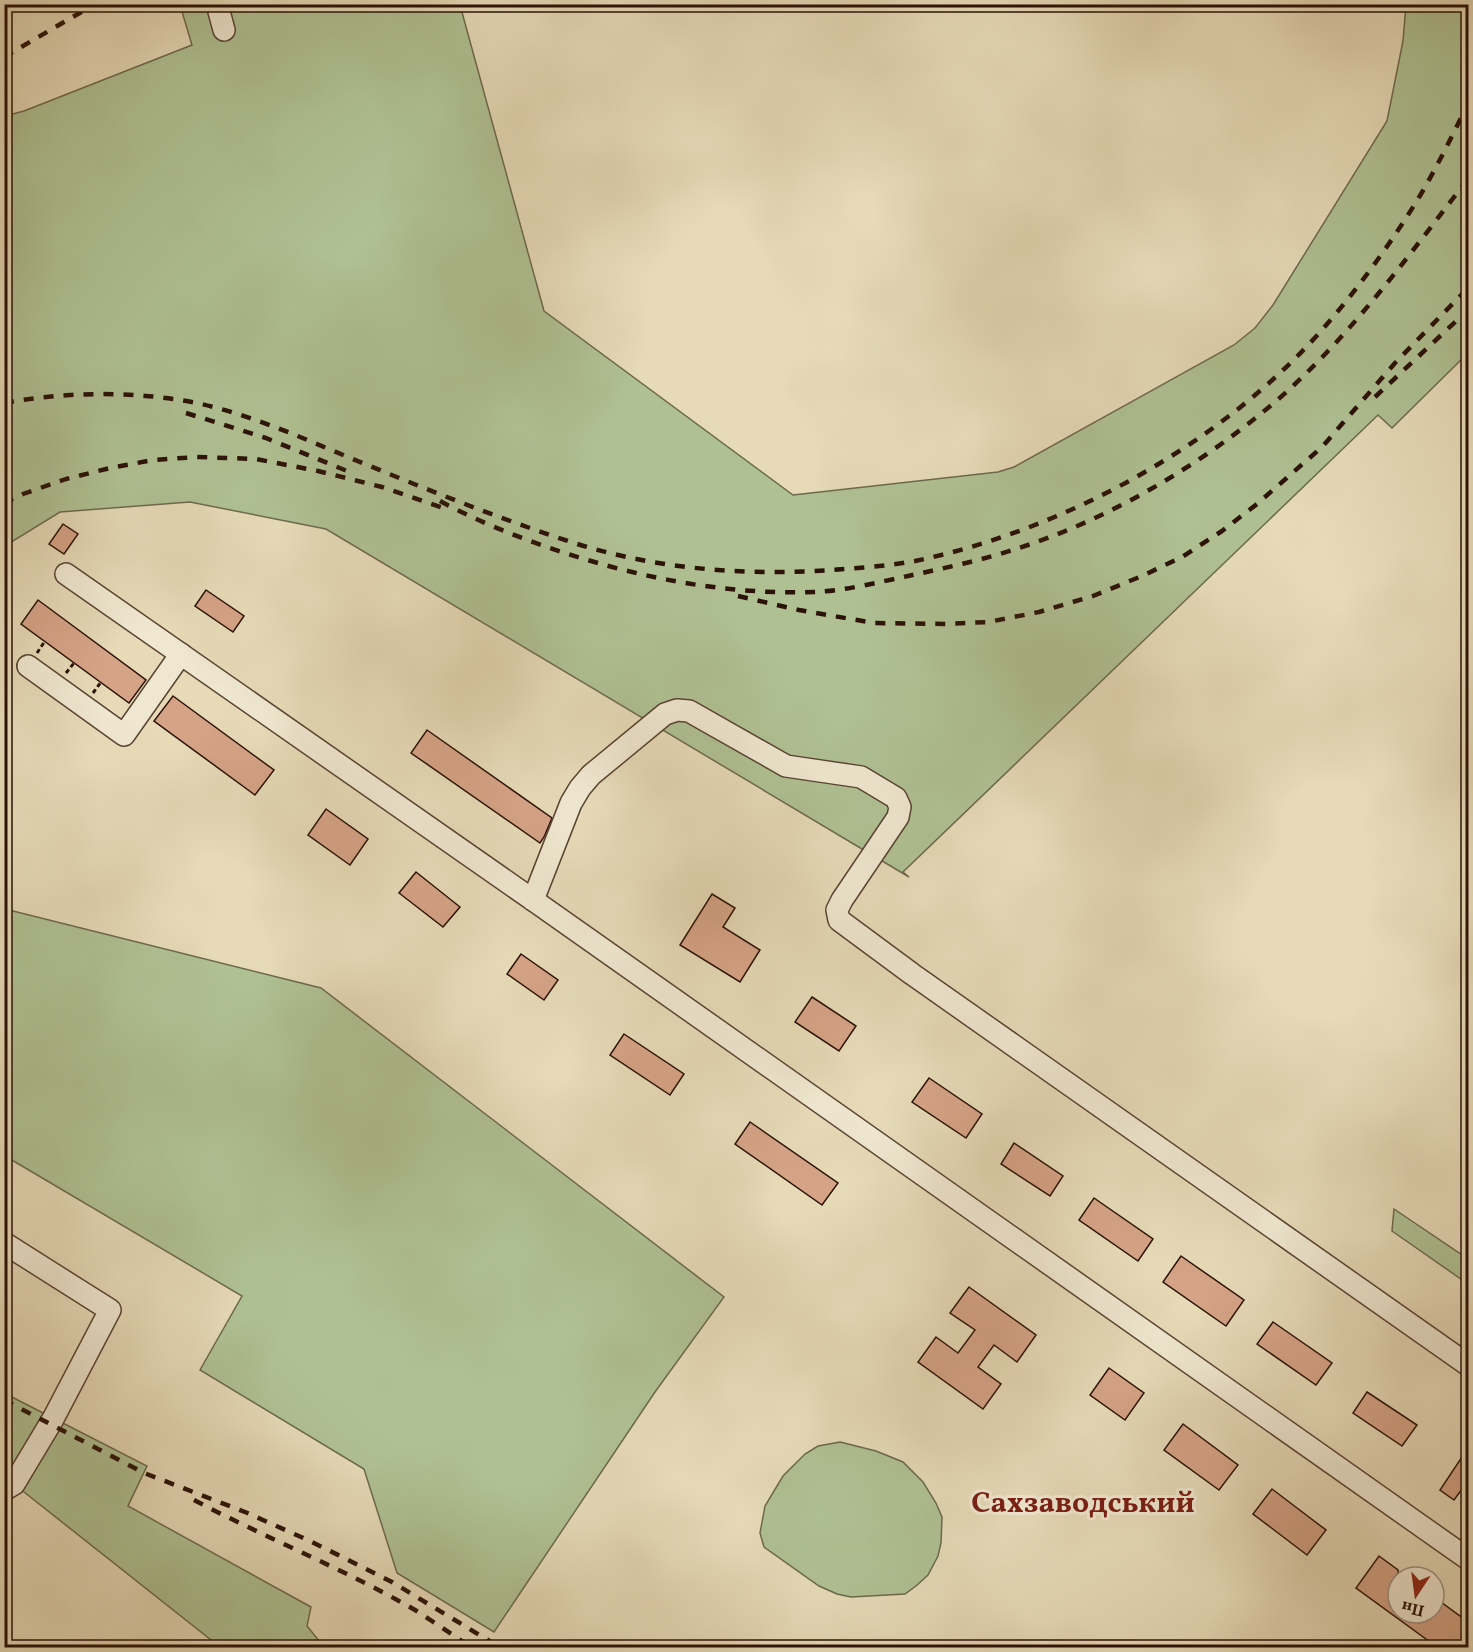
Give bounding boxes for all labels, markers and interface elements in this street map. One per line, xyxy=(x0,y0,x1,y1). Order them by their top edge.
district label: Сахзаводський xyxy=(971,1483,1195,1525)
north arrow xyxy=(1386,1565,1446,1625)
text: Пн xyxy=(1400,1594,1427,1621)

